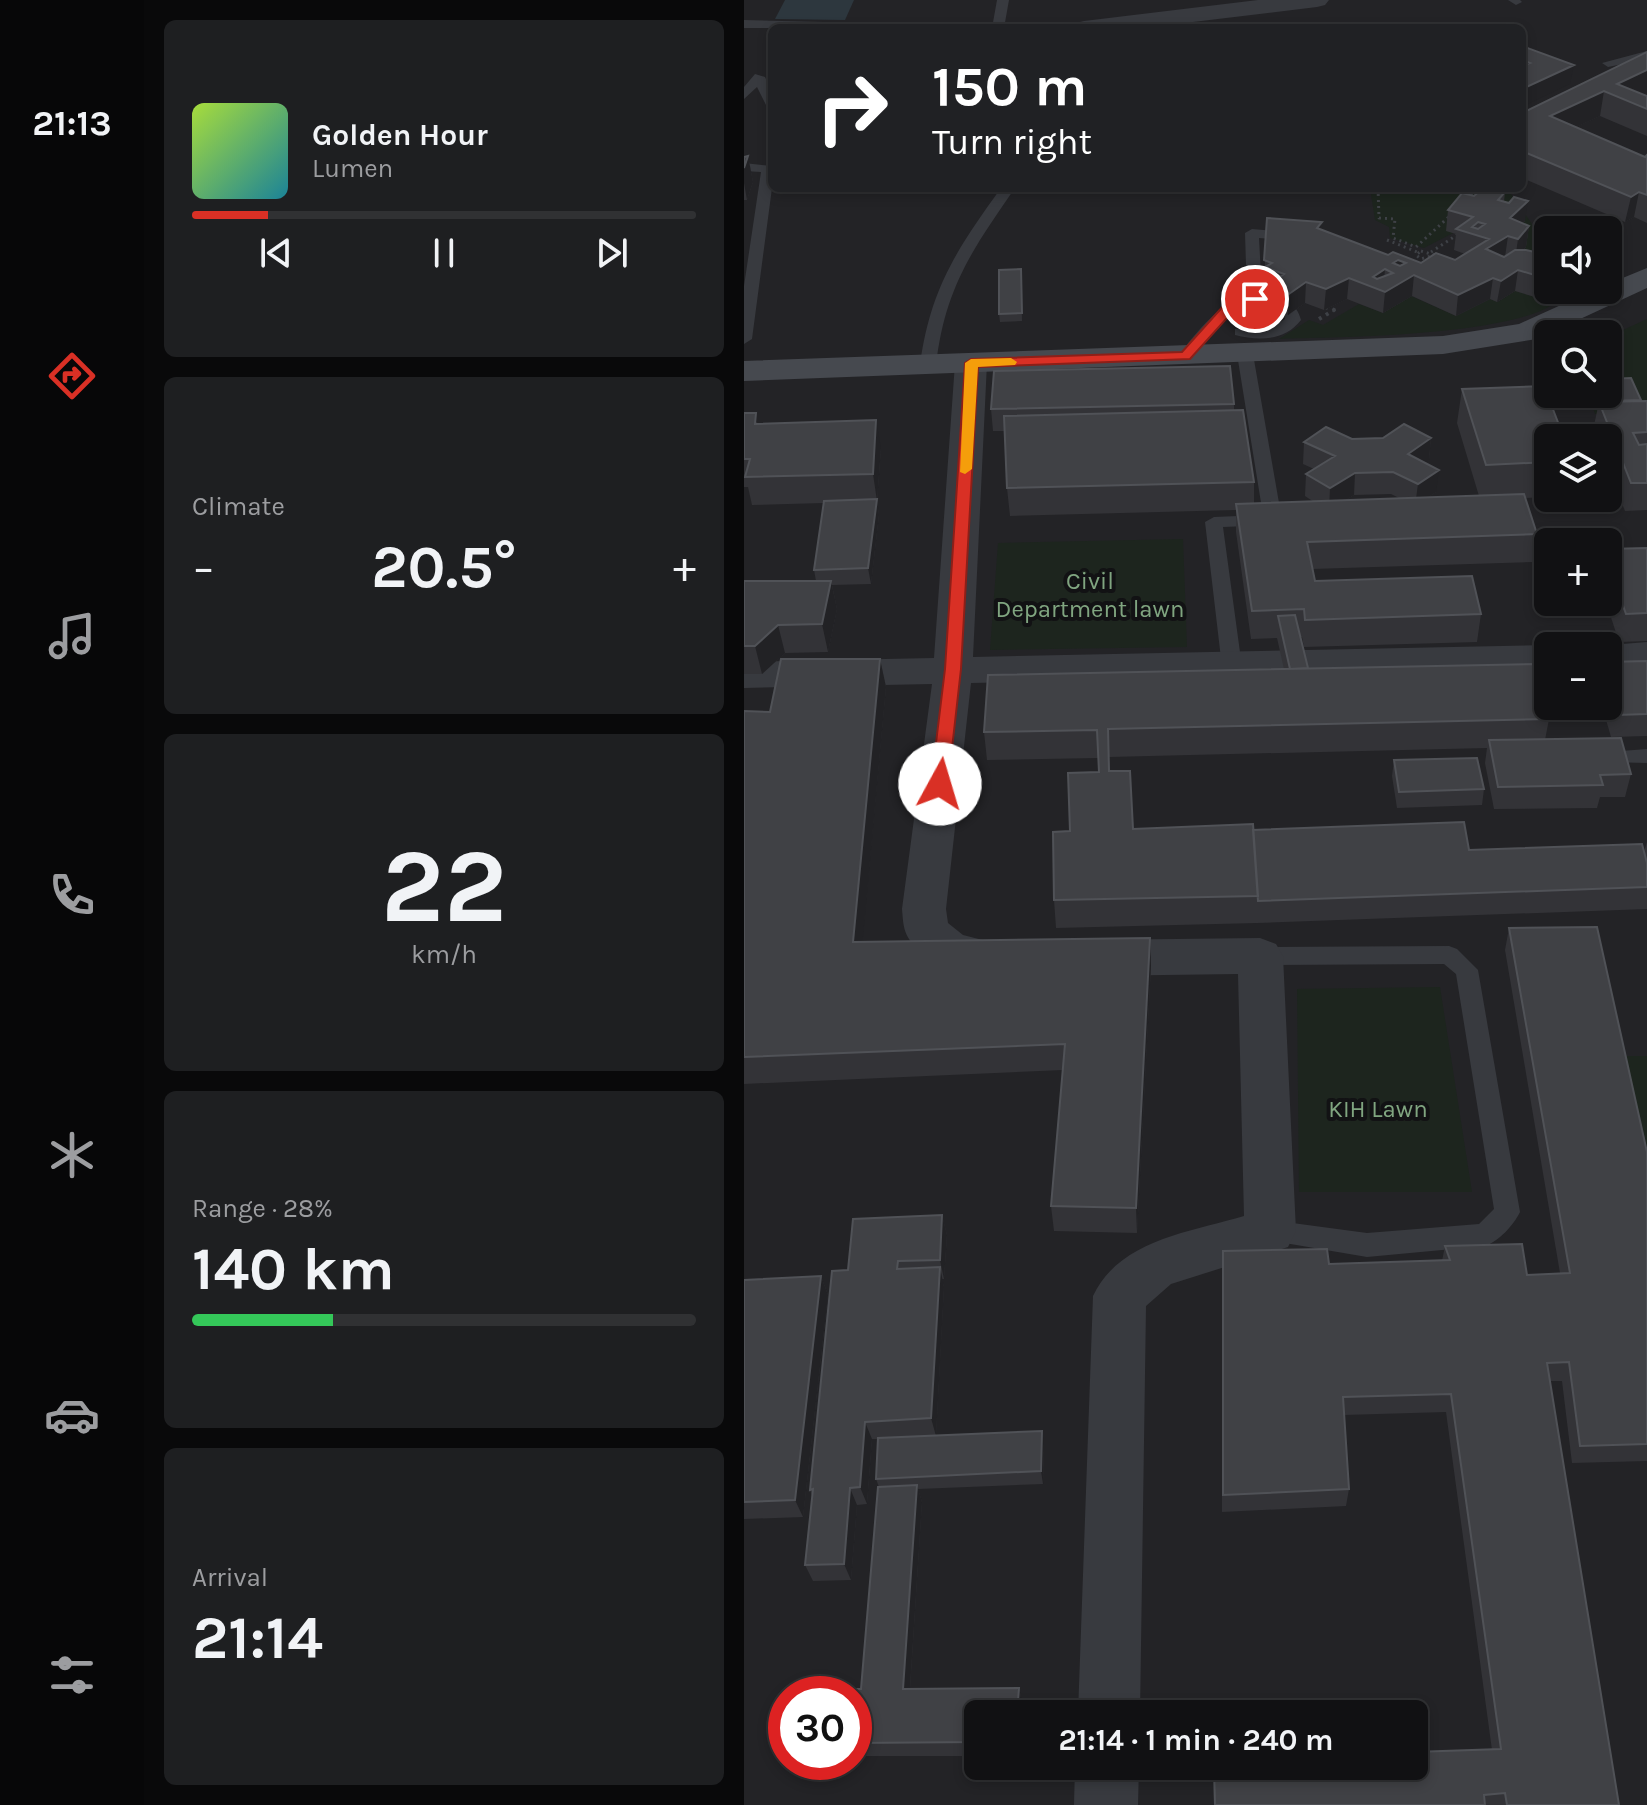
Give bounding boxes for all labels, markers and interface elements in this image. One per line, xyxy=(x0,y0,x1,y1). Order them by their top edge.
text: 150 m xyxy=(932,54,1087,119)
icon: right xyxy=(800,56,904,160)
text: 21:13 xyxy=(32,102,112,144)
text: Golden Hour xyxy=(312,117,488,153)
text: Turn right xyxy=(932,121,1092,163)
text: Lumen xyxy=(312,153,393,184)
map controls xyxy=(1534,216,1622,720)
button: sound xyxy=(1534,216,1622,304)
icon: previous xyxy=(254,231,298,275)
icon: pause xyxy=(422,231,466,275)
icon: next xyxy=(590,231,634,275)
pin xyxy=(1221,265,1289,333)
icon: arrive xyxy=(1233,277,1277,321)
button: search xyxy=(1534,320,1622,408)
icon: directions xyxy=(44,348,100,404)
button: layers xyxy=(1534,424,1622,512)
text: Climate xyxy=(192,491,285,522)
button: + xyxy=(1534,528,1622,616)
text: 20.5° xyxy=(371,532,517,602)
text: − xyxy=(192,542,215,593)
text: + xyxy=(673,542,696,593)
park label: Civil Department lawn xyxy=(996,567,1184,623)
icon: music xyxy=(44,608,100,664)
button: − xyxy=(1534,632,1622,720)
position arrow xyxy=(898,742,982,826)
text: 22 xyxy=(381,826,507,947)
icon: phone xyxy=(44,867,100,923)
text: km/h xyxy=(411,939,477,970)
park label: KIH Lawn xyxy=(1328,1095,1428,1123)
icon: climate xyxy=(44,1127,100,1183)
text: Range · 28% xyxy=(192,1193,333,1224)
text: 140 km xyxy=(192,1234,395,1304)
icon: car xyxy=(44,1387,100,1443)
text: Arrival xyxy=(192,1562,268,1593)
text: 21:14 xyxy=(192,1603,323,1673)
icon: filters xyxy=(44,1647,100,1703)
speed limit sign: 30 xyxy=(768,1676,872,1780)
text: 21:14 · 1 min · 240 m xyxy=(1058,1722,1334,1758)

